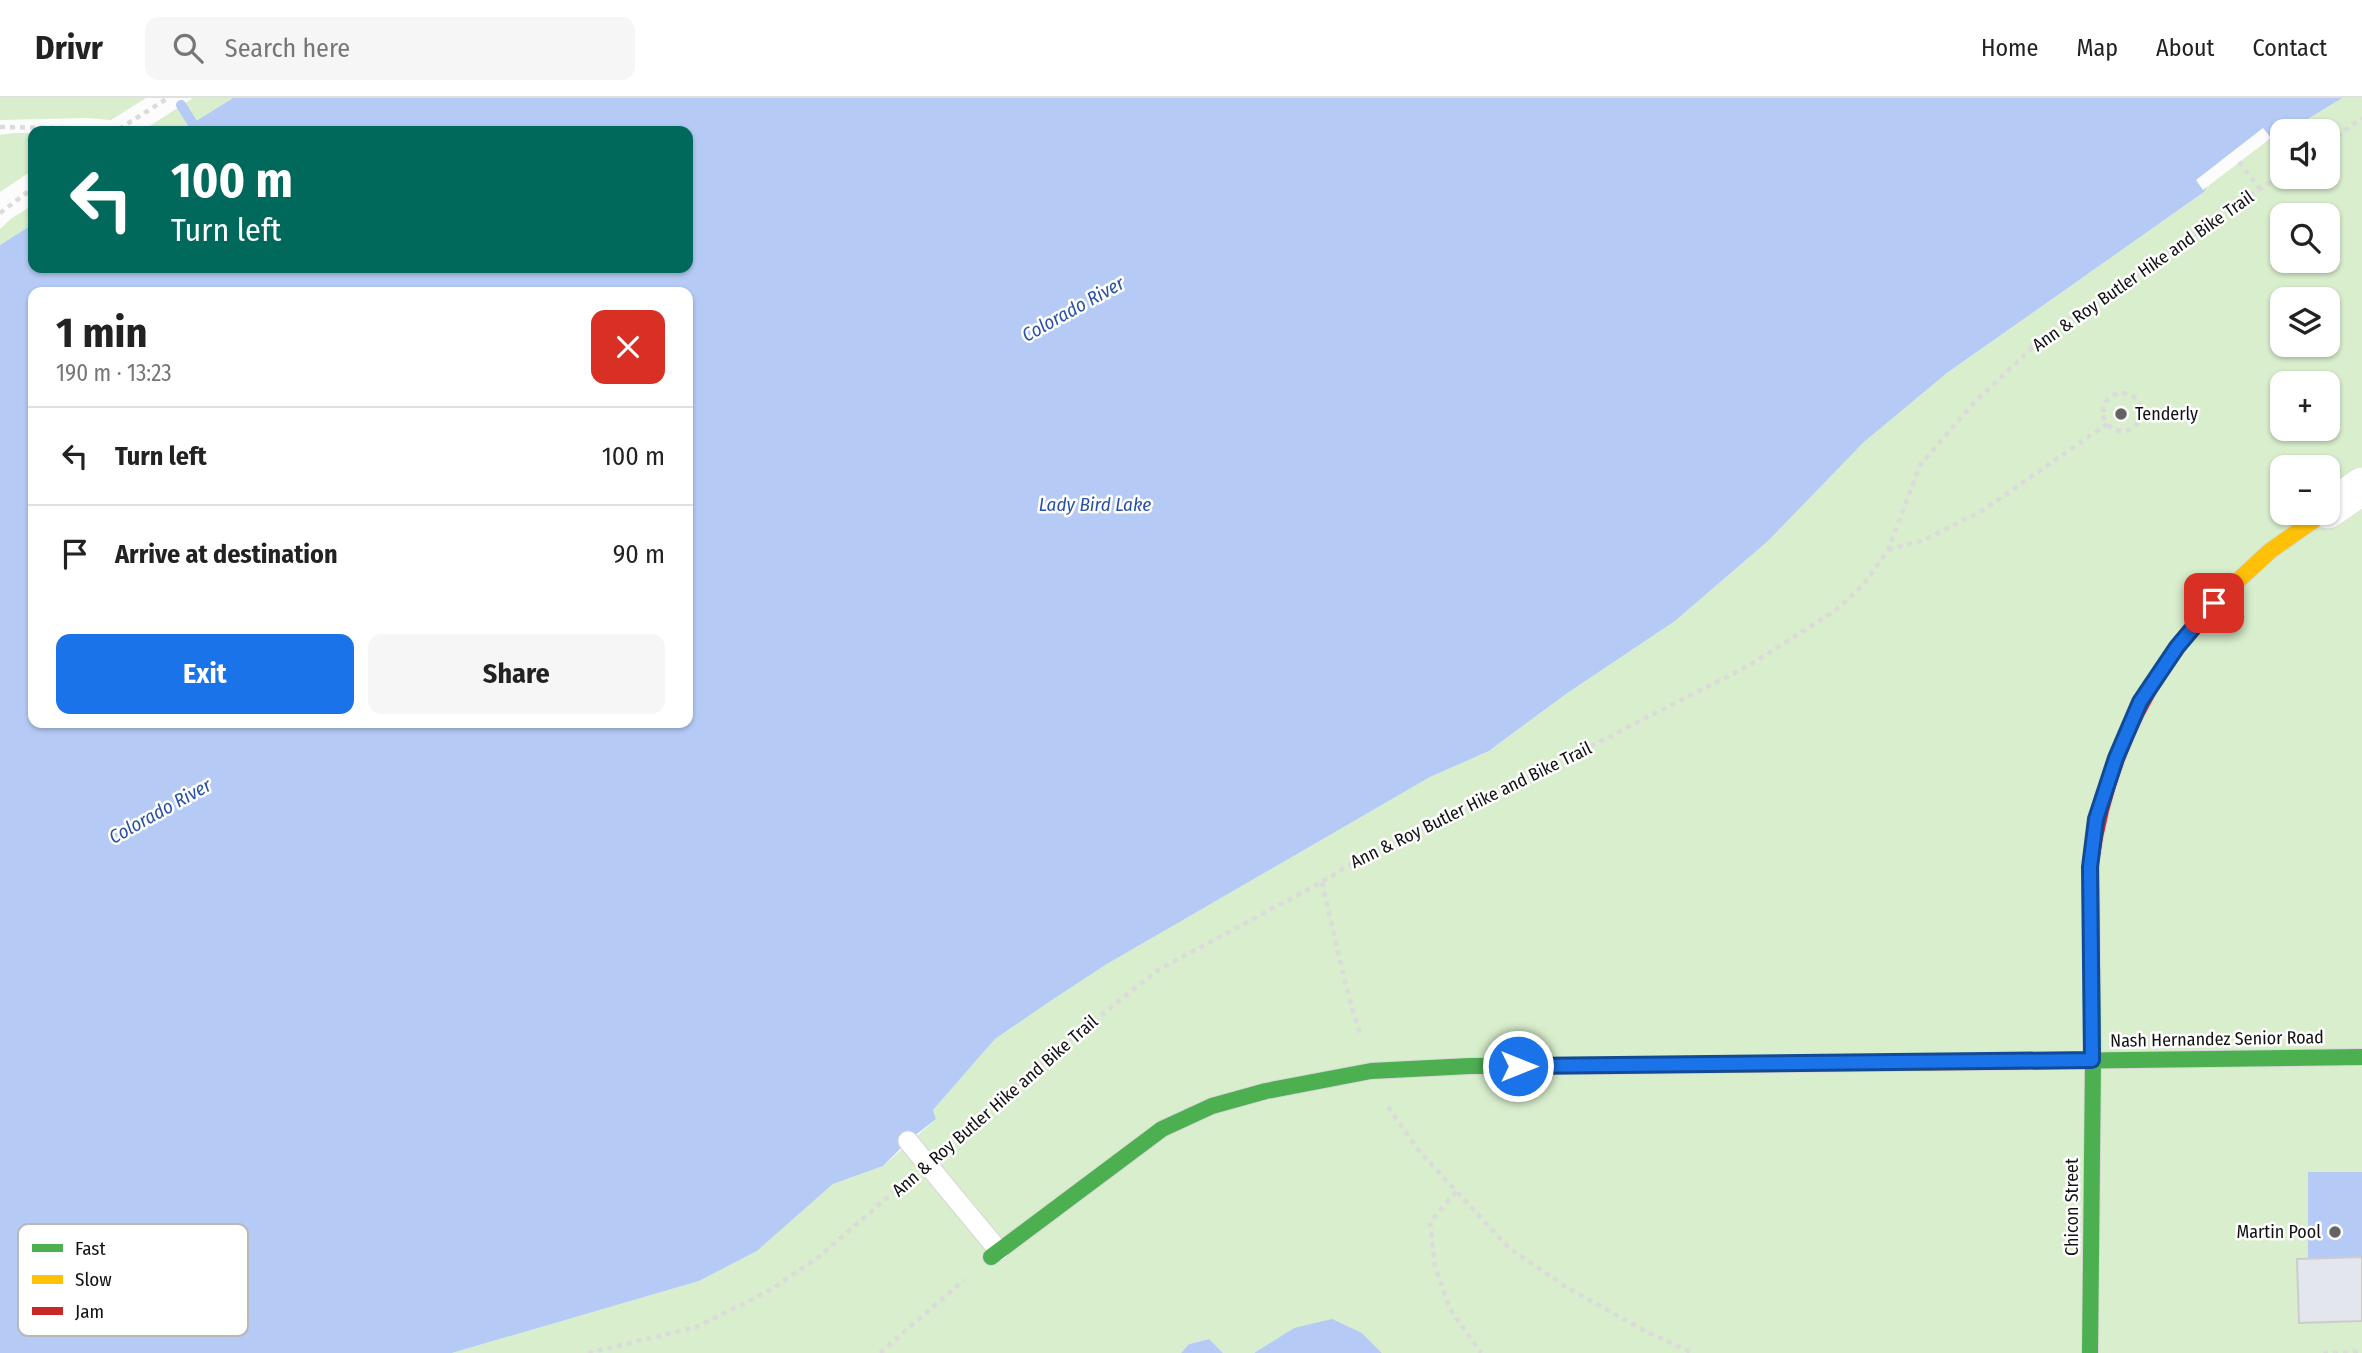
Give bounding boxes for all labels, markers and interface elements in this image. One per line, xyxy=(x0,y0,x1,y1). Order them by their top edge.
search box xyxy=(145,17,635,80)
text: Drivr xyxy=(35,28,103,68)
icon: search xyxy=(169,29,207,67)
text: Search here xyxy=(225,33,350,64)
text: Home xyxy=(1981,34,2038,62)
text: Map xyxy=(2076,34,2118,62)
text: About xyxy=(2156,34,2214,62)
text: Contact xyxy=(2252,34,2327,62)
map controls xyxy=(2270,119,2340,525)
button: sound xyxy=(2270,119,2340,189)
text: 100 m xyxy=(171,151,293,210)
icon: left xyxy=(56,154,147,245)
street label: Ann & Roy Butler Hike and Bike Trail xyxy=(2028,186,2258,356)
button: search xyxy=(2270,203,2340,273)
text: Turn left xyxy=(171,211,281,249)
water label: Colorado River xyxy=(1018,271,1129,347)
button: layers xyxy=(2270,287,2340,357)
text: 1 min xyxy=(56,308,147,358)
button: close xyxy=(591,310,665,384)
text: 190 m · 13:23 xyxy=(56,359,172,387)
button: + xyxy=(2270,371,2340,441)
place label: Tenderly xyxy=(2135,403,2198,425)
marker: Tenderly xyxy=(2113,406,2129,422)
icon: left xyxy=(56,437,94,475)
text: Turn left xyxy=(115,441,207,472)
text: 100 m xyxy=(602,441,665,472)
button: − xyxy=(2270,455,2340,525)
water label: Lady Bird Lake xyxy=(1039,493,1151,516)
icon: arrive xyxy=(56,535,94,573)
text: Arrive at destination xyxy=(115,539,338,570)
text: 90 m xyxy=(613,539,665,570)
pin xyxy=(2184,573,2244,633)
icon: arrive xyxy=(2195,584,2233,622)
button: Exit xyxy=(56,634,354,714)
button: Share xyxy=(368,634,665,714)
street label: Ann & Roy Butler Hike and Bike Trail xyxy=(1347,737,1595,873)
water label: Colorado River xyxy=(105,773,216,849)
street label: Ann & Roy Butler Hike and Bike Trail xyxy=(888,1010,1103,1201)
street label: Nash Hernandez Senior Road xyxy=(2110,1026,2324,1052)
position arrow xyxy=(1481,1029,1555,1103)
street label: Chicon Street xyxy=(2061,1158,2083,1256)
place label: Martin Pool xyxy=(2236,1221,2321,1243)
legend xyxy=(18,1224,248,1336)
marker: Martin Pool xyxy=(2327,1224,2343,1240)
text: Fast xyxy=(75,1237,106,1260)
text: Slow xyxy=(75,1268,112,1291)
text: Jam xyxy=(75,1300,104,1323)

